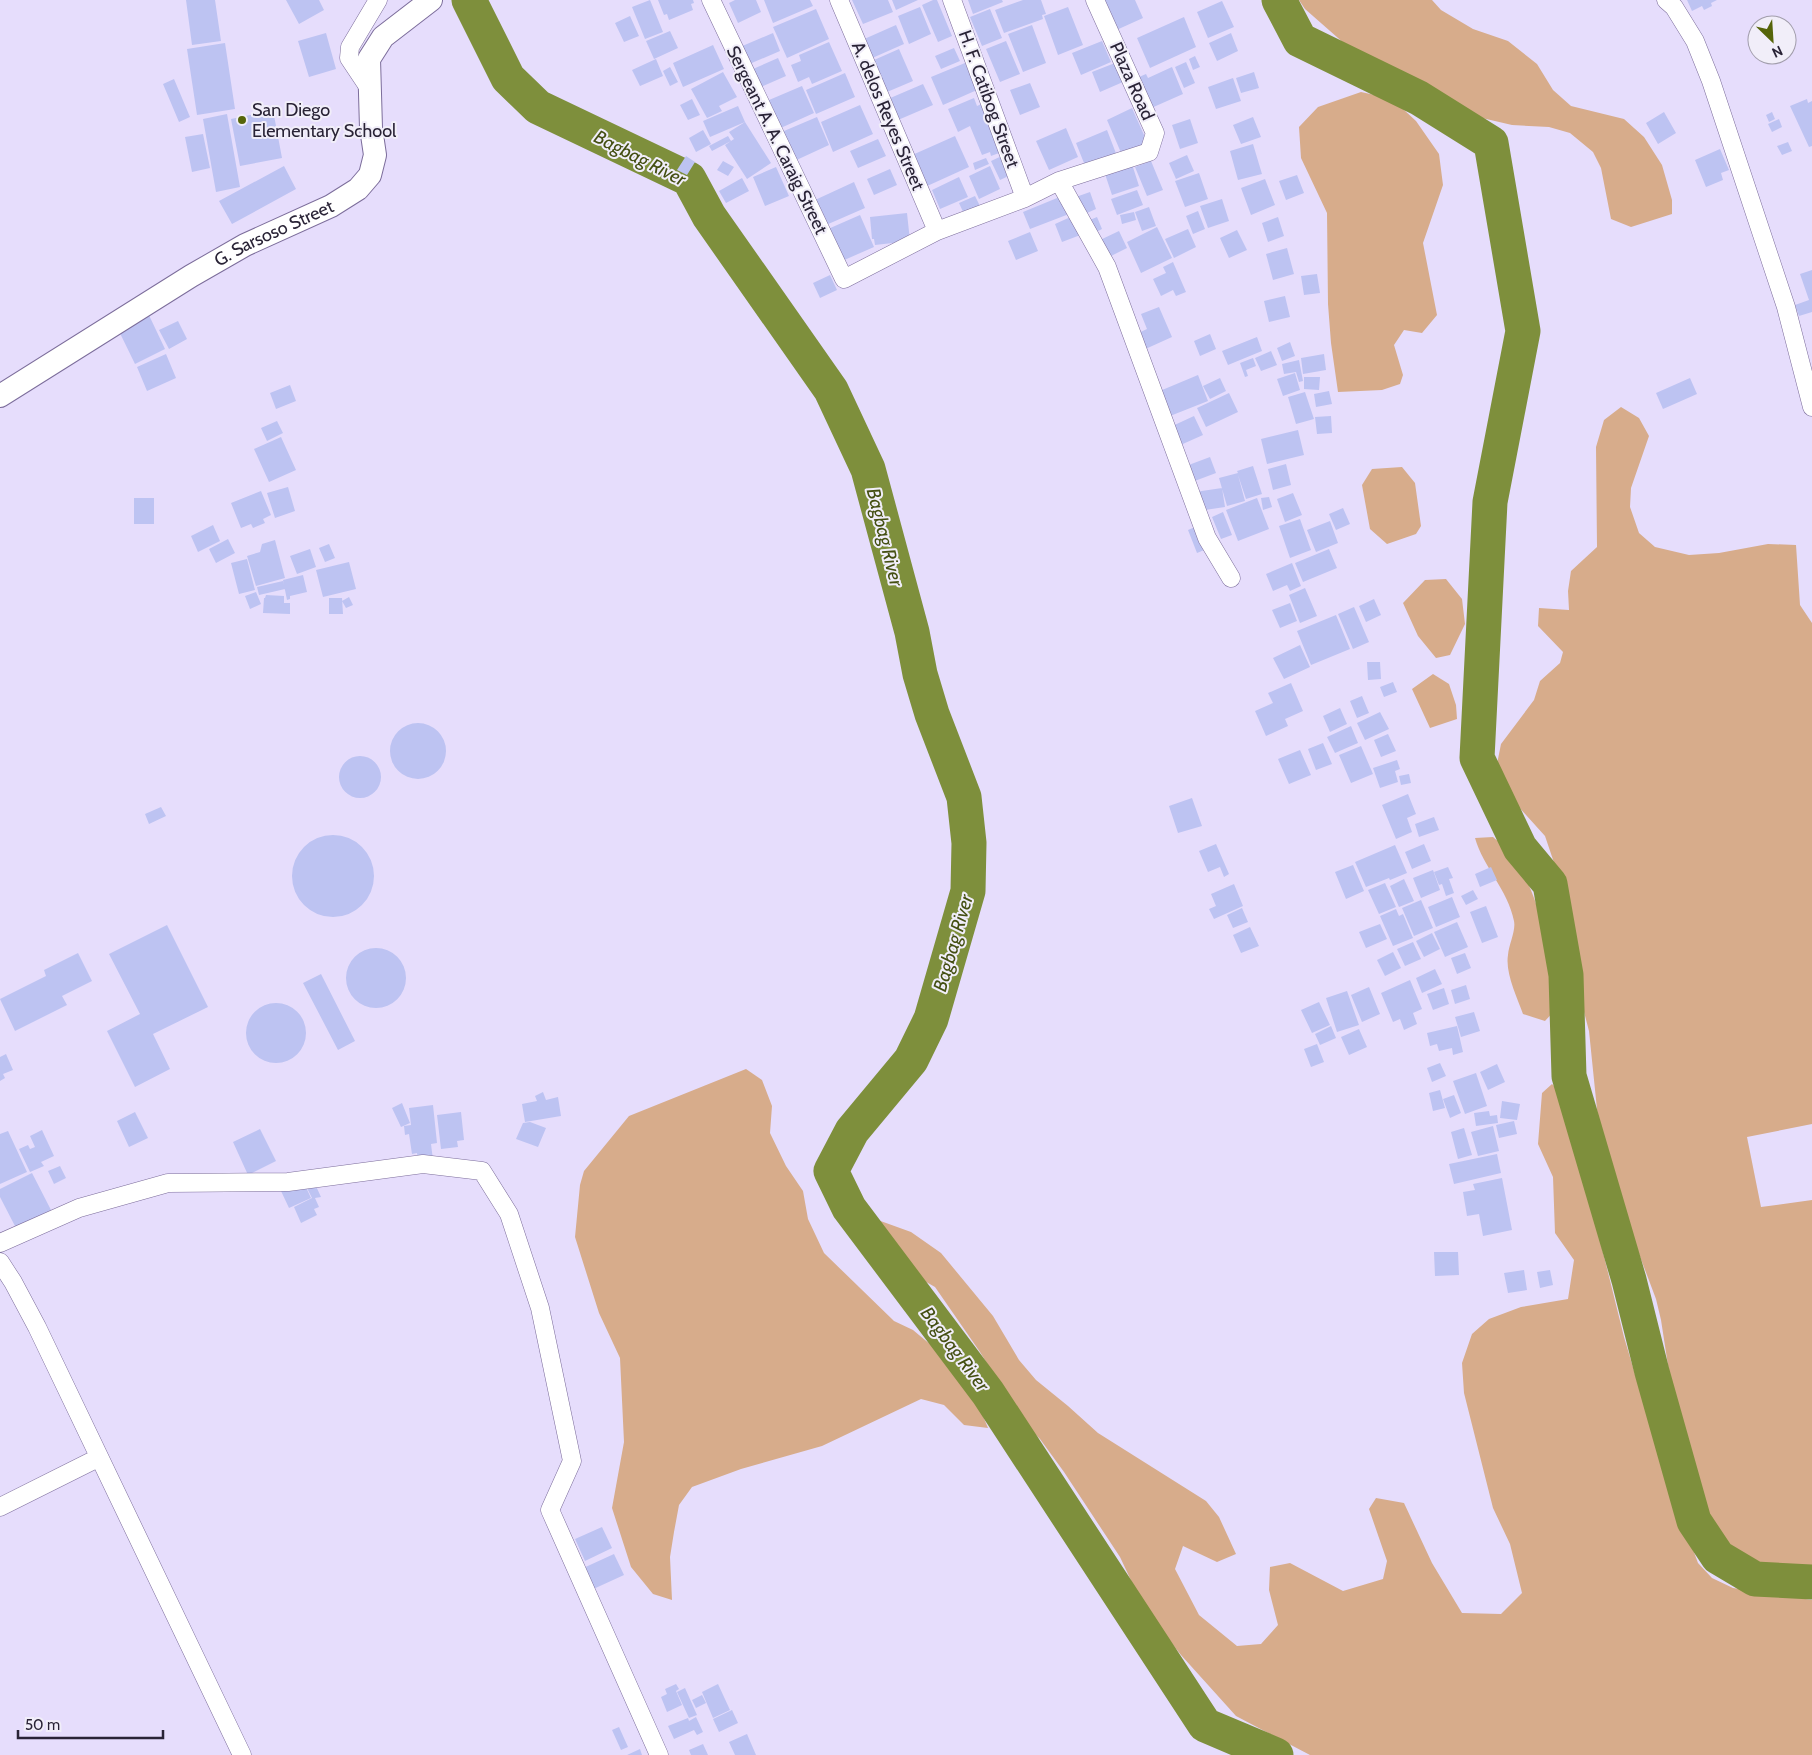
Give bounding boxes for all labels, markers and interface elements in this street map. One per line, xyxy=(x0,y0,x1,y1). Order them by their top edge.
north arrow xyxy=(1747,15,1797,65)
street label: H. F. Catibog Street xyxy=(954,27,1024,171)
street label: A. delos Reyes Street xyxy=(847,38,929,194)
street label: Plaza Road xyxy=(1105,38,1159,124)
street label: Sergeant A. A. Caraig Street xyxy=(722,42,832,238)
text: N xyxy=(1769,42,1786,62)
place label: San Diego Elementary School xyxy=(252,99,397,142)
marker: San Diego Elementary School xyxy=(236,114,248,126)
water label: Bagbag River xyxy=(590,125,691,191)
street label: G. Sarsoso Street xyxy=(210,195,337,271)
water label: Bagbag River xyxy=(862,486,909,589)
water label: Bagbag River xyxy=(928,891,978,994)
water label: Bagbag River xyxy=(916,1302,995,1397)
scale bar xyxy=(18,1708,162,1740)
text: 50 m xyxy=(25,1716,60,1734)

